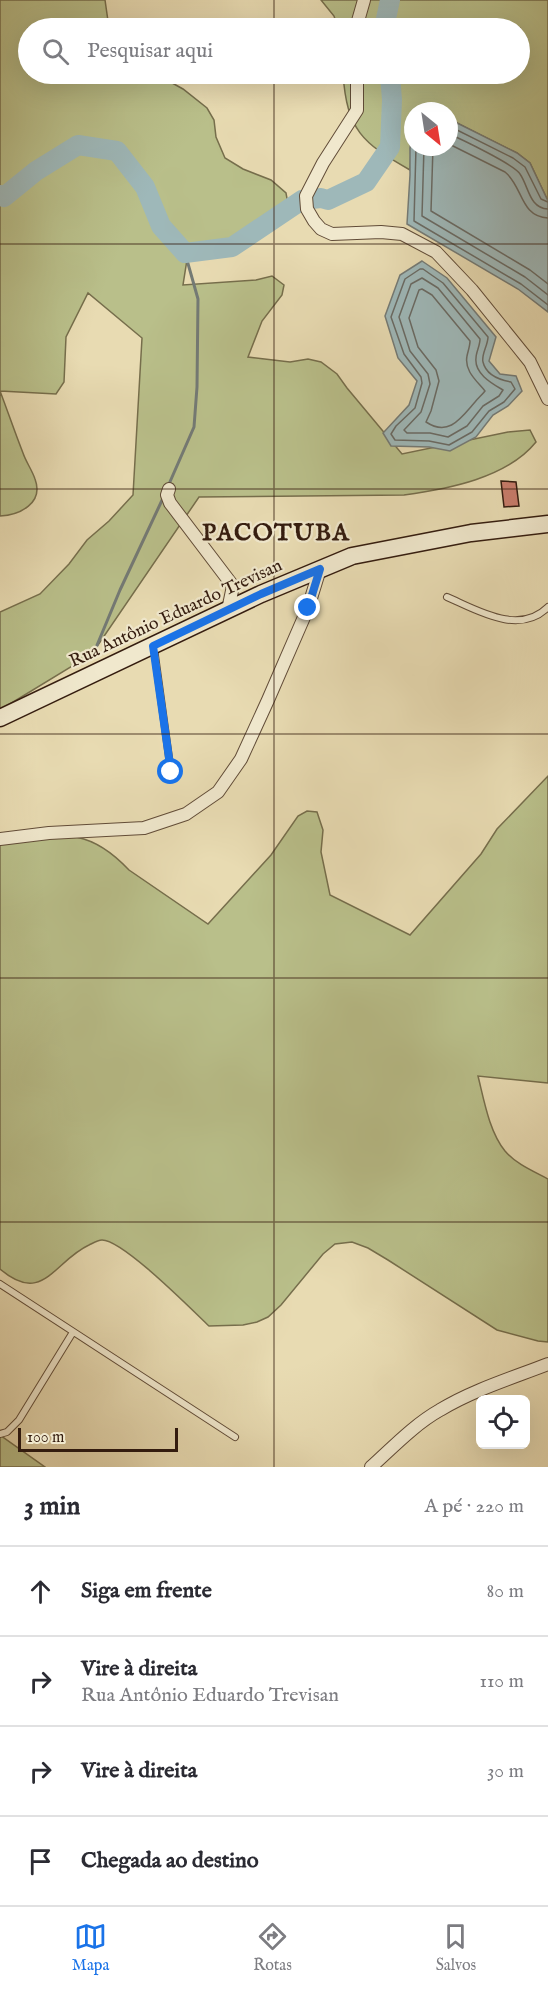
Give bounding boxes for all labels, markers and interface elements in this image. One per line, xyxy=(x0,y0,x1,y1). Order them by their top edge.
search box xyxy=(18,18,530,84)
icon: search xyxy=(39,35,72,68)
text: Pesquisar aqui xyxy=(87,37,213,65)
north arrow xyxy=(404,102,458,156)
district label: PACOTUBA xyxy=(202,518,350,549)
street label: Rua Antônio Eduardo Trevisan xyxy=(66,554,286,673)
route end xyxy=(294,594,320,620)
route start xyxy=(157,758,183,784)
map controls xyxy=(476,1395,530,1449)
button: locate xyxy=(476,1395,530,1449)
scale bar xyxy=(18,1425,178,1452)
text: 100 m xyxy=(27,1428,64,1448)
text: 3 min xyxy=(24,1490,80,1523)
text: A pé · 220 m xyxy=(425,1494,524,1519)
icon: ahead xyxy=(24,1575,57,1608)
text: Siga em frente xyxy=(81,1577,212,1605)
text: 80 m xyxy=(487,1579,524,1604)
text: Vire à direita xyxy=(81,1655,197,1683)
icon: right xyxy=(24,1665,57,1698)
text: 110 m xyxy=(480,1669,524,1694)
text: Rua Antônio Eduardo Trevisan xyxy=(81,1683,339,1708)
icon: right xyxy=(24,1755,57,1788)
text: Vire à direita xyxy=(81,1757,197,1785)
text: 30 m xyxy=(487,1759,524,1784)
icon: arrive xyxy=(24,1845,57,1878)
text: Chegada ao destino xyxy=(81,1847,259,1875)
tab: Mapa xyxy=(72,1920,109,1976)
tab: Rotas xyxy=(253,1920,292,1976)
tab: Salvos xyxy=(436,1920,476,1976)

